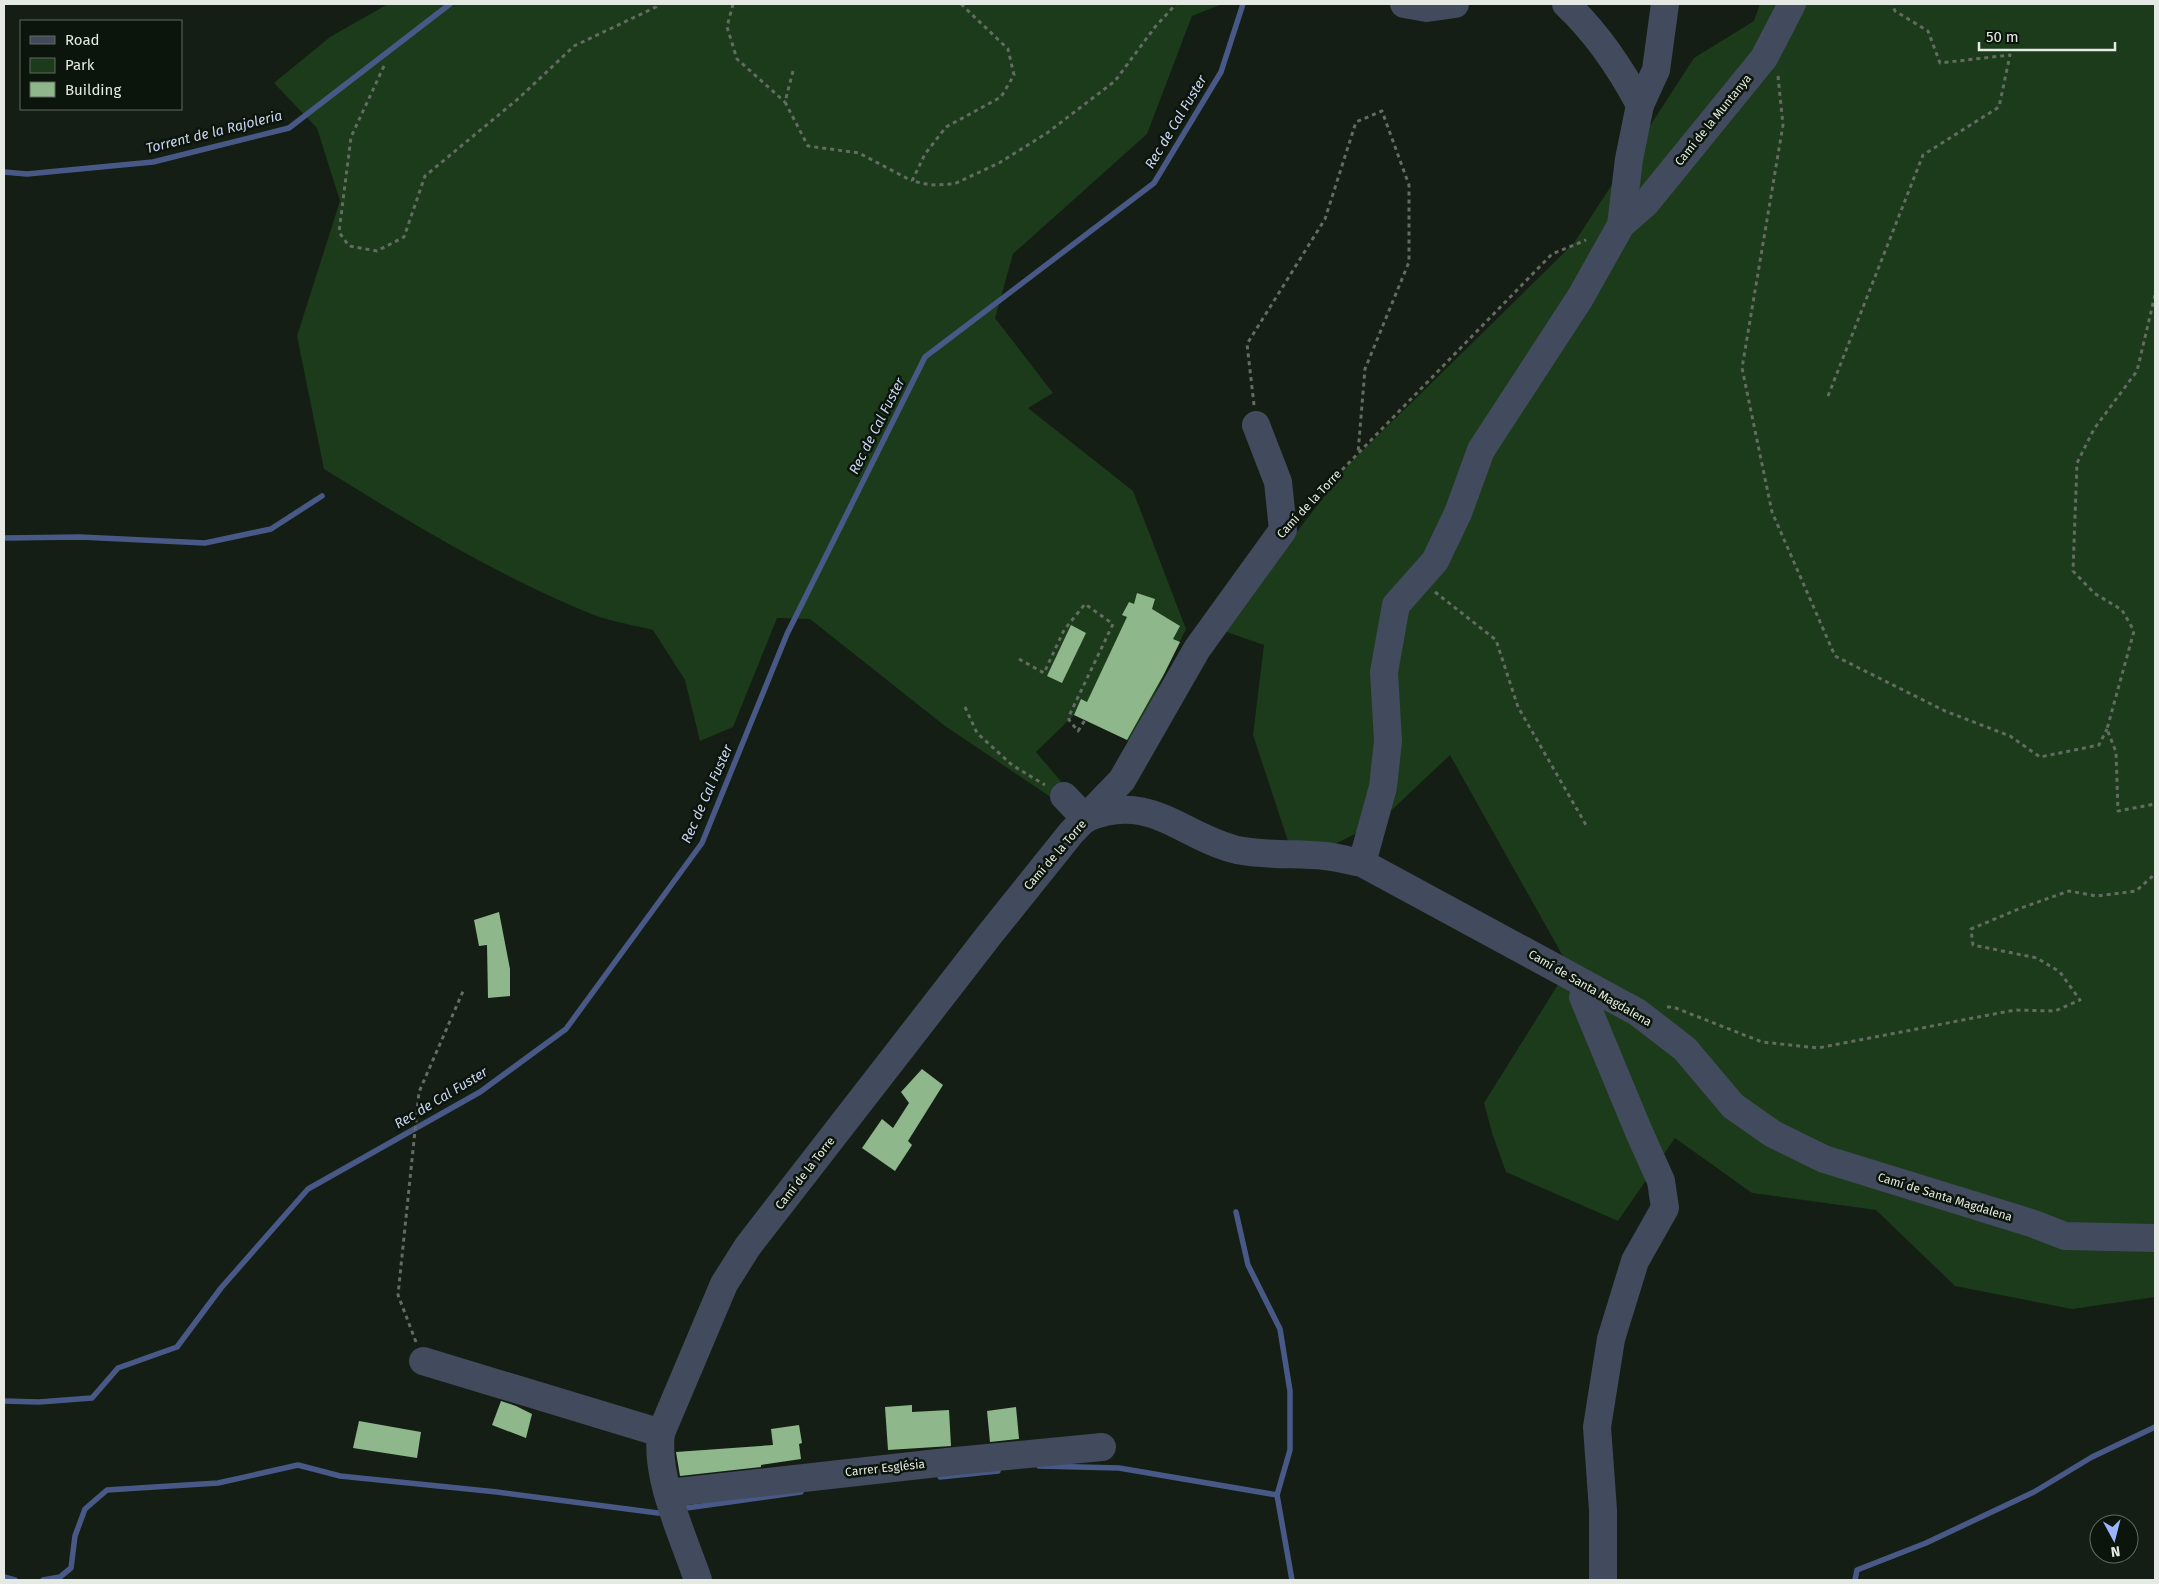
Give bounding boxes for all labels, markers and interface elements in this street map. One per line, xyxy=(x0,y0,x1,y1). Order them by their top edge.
legend xyxy=(20,20,182,110)
scale bar xyxy=(1979,20,2115,52)
text: 50 m xyxy=(1986,28,2019,46)
text: Road xyxy=(65,31,100,49)
text: Park xyxy=(65,56,95,74)
water label: Rec de Cal Fuster xyxy=(1141,72,1211,172)
street label: Camí de la Muntanya xyxy=(1672,72,1754,168)
text: Building xyxy=(65,81,121,99)
water label: Torrent de la Rajoleria xyxy=(144,107,284,157)
water label: Rec de Cal Fuster xyxy=(845,374,909,477)
street label: Camí de la Torre xyxy=(1274,467,1344,541)
water label: Rec de Cal Fuster xyxy=(678,742,737,846)
street label: Camí de la Torre xyxy=(1021,817,1089,893)
street label: Camí de Santa Magdalena xyxy=(1526,947,1654,1029)
water label: Rec de Cal Fuster xyxy=(391,1063,491,1133)
street label: Camí de la Torre xyxy=(772,1134,838,1212)
street label: Camí de Santa Magdalena xyxy=(1876,1170,2014,1224)
street label: Carrer Església xyxy=(844,1457,926,1479)
north arrow xyxy=(2089,1514,2139,1564)
text: N xyxy=(2110,1542,2121,1560)

